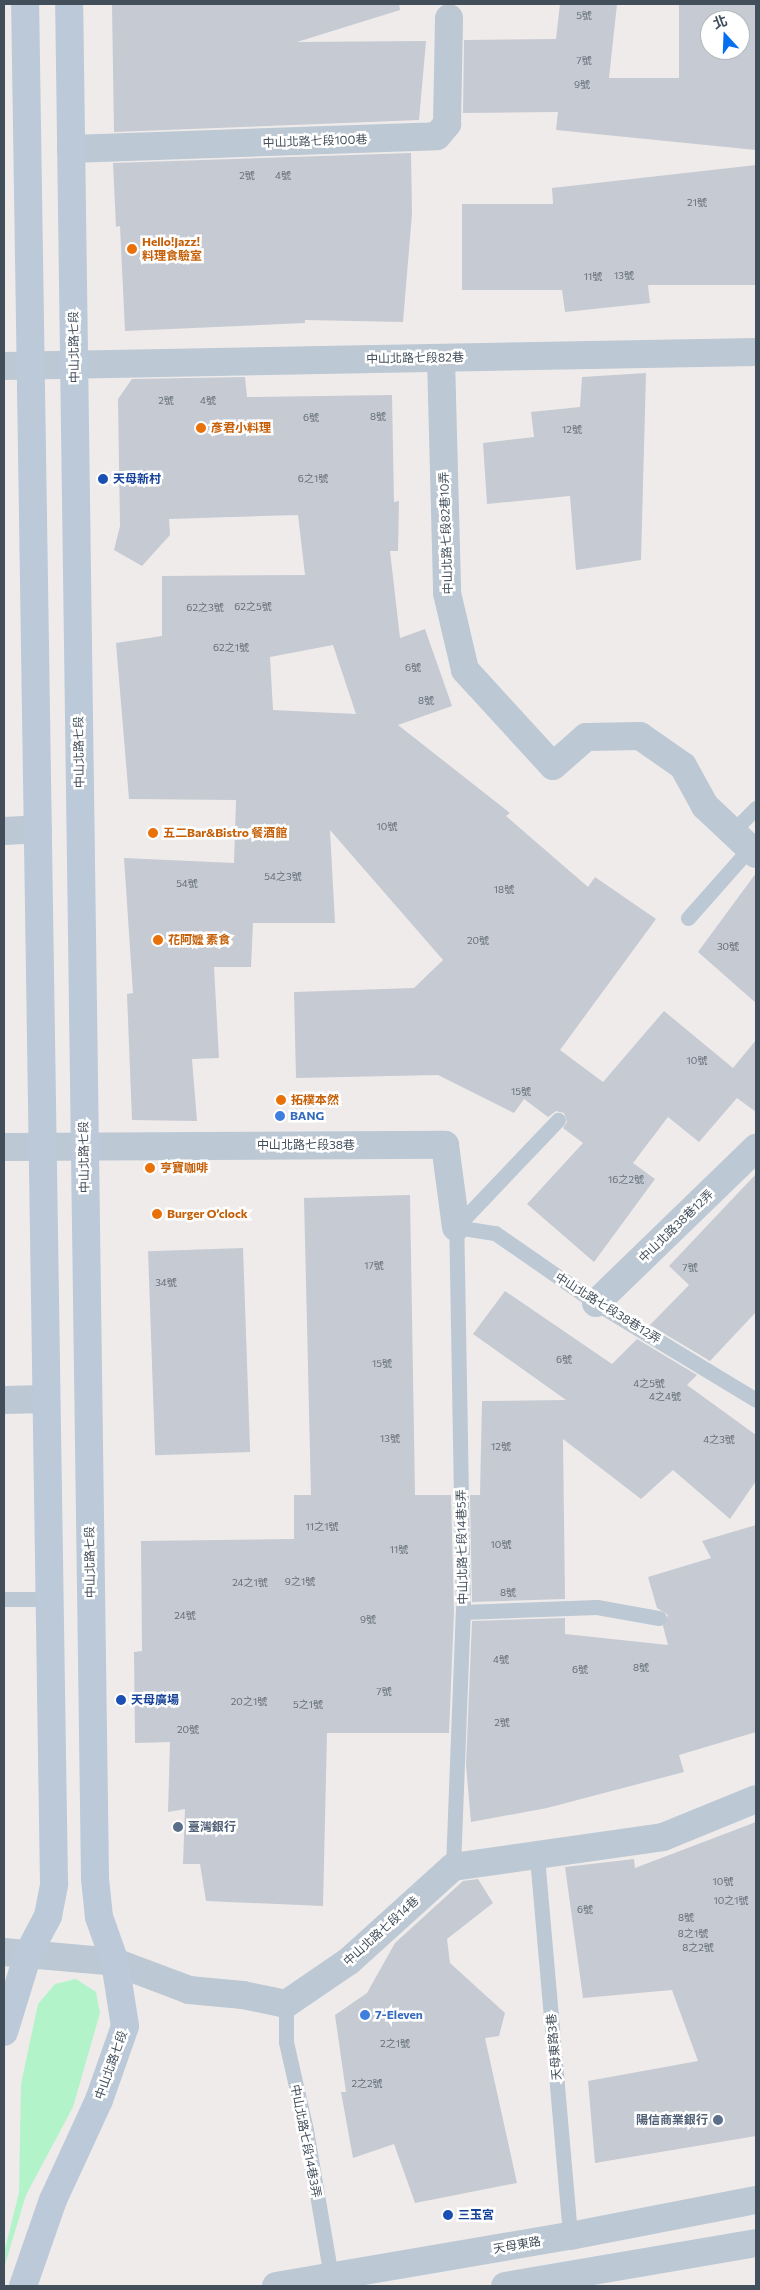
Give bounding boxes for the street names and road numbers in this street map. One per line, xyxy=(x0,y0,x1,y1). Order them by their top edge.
street label: 中山北路七段100巷 xyxy=(262,132,368,150)
street label: 中山北路七段 xyxy=(66,311,82,383)
street label: 中山北路七段82巷 xyxy=(366,350,464,366)
street label: 中山北路七段82巷10弄 xyxy=(437,471,455,595)
street label: 中山北路七段 xyxy=(71,716,87,788)
street label: 中山北路七段 xyxy=(76,1121,92,1193)
street label: 中山北路七段38巷 xyxy=(257,1138,355,1152)
street label: 中山北路38巷12弄 xyxy=(636,1187,716,1265)
street label: 中山北路七段38巷12弄 xyxy=(552,1270,664,1346)
street label: 中山北路七段14巷5弄 xyxy=(454,1489,470,1605)
street label: 中山北路七段 xyxy=(82,1526,98,1598)
street label: 中山北路七段14巷 xyxy=(340,1893,422,1969)
street label: 天母東路3巷 xyxy=(544,2013,564,2081)
street label: 中山北路七段 xyxy=(92,2029,130,2101)
street label: 中山北路七段14巷3弄 xyxy=(288,2083,324,2199)
street label: 天母東路 xyxy=(492,2234,542,2256)

